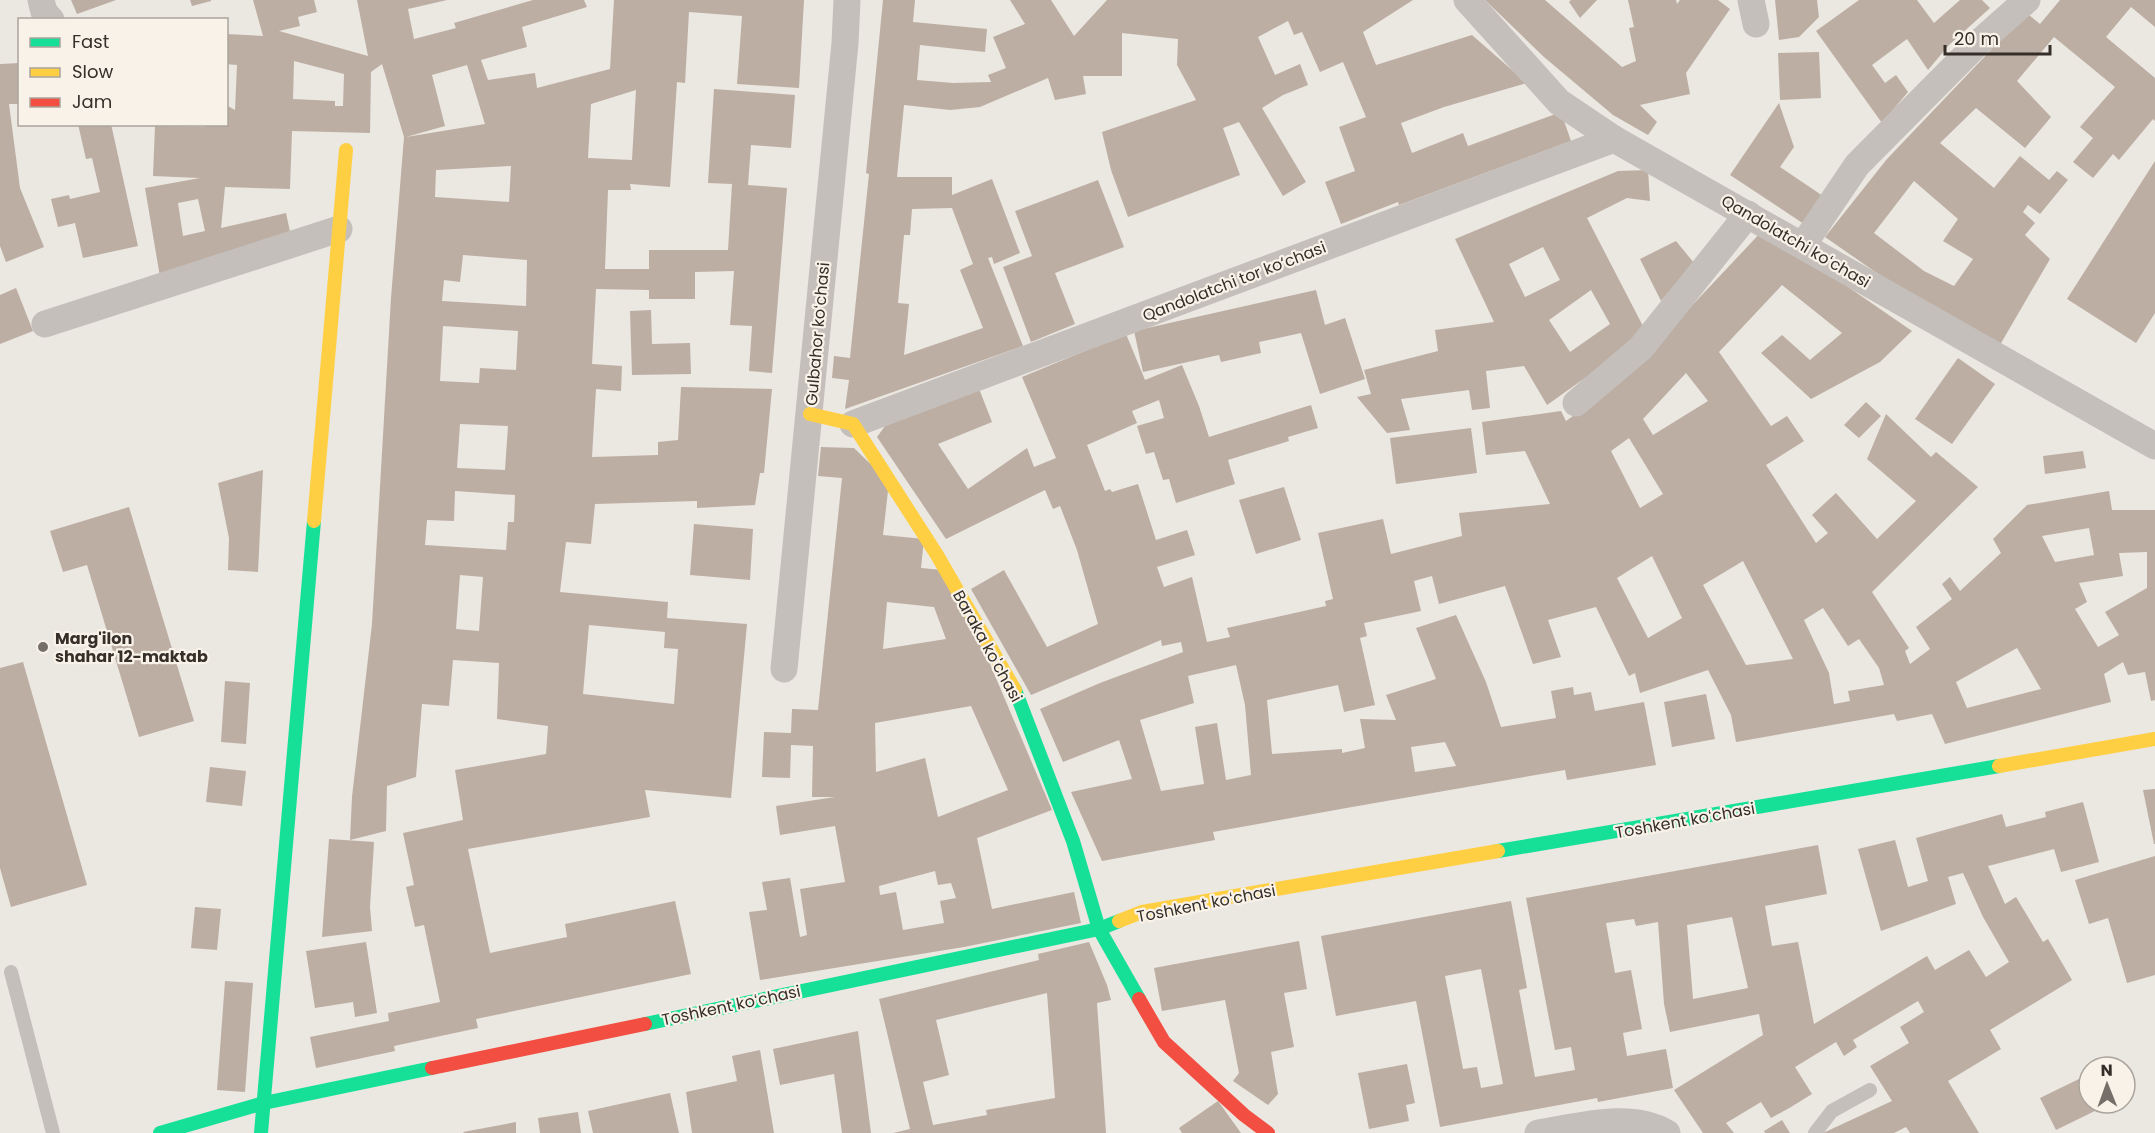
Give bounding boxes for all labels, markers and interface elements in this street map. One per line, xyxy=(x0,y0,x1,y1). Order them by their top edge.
legend xyxy=(18,18,228,126)
scale bar xyxy=(1945,18,2050,56)
text: 20 m xyxy=(1954,26,1999,51)
text: Fast xyxy=(72,29,109,54)
text: Slow xyxy=(72,59,114,84)
text: Jam xyxy=(72,89,112,114)
street label: Qandolatchi koʻchasi xyxy=(1717,189,1874,294)
street label: Qandolatchi tor ko‘chasi xyxy=(1139,236,1329,327)
street label: Gulbahor koʻchasi xyxy=(800,261,835,407)
street label: Baraka ko'chasi xyxy=(947,586,1028,706)
place label: Marg'ilon shahar 12-maktab xyxy=(55,627,208,668)
marker: Marg'ilon shahar 12-maktab xyxy=(36,640,50,654)
street label: Toshkent koʻchasi xyxy=(1614,797,1757,844)
street label: Toshkent koʻchasi xyxy=(1135,879,1278,928)
street label: Toshkent koʻchasi xyxy=(660,980,802,1031)
north arrow xyxy=(2077,1055,2137,1115)
text: N xyxy=(2101,1059,2113,1082)

